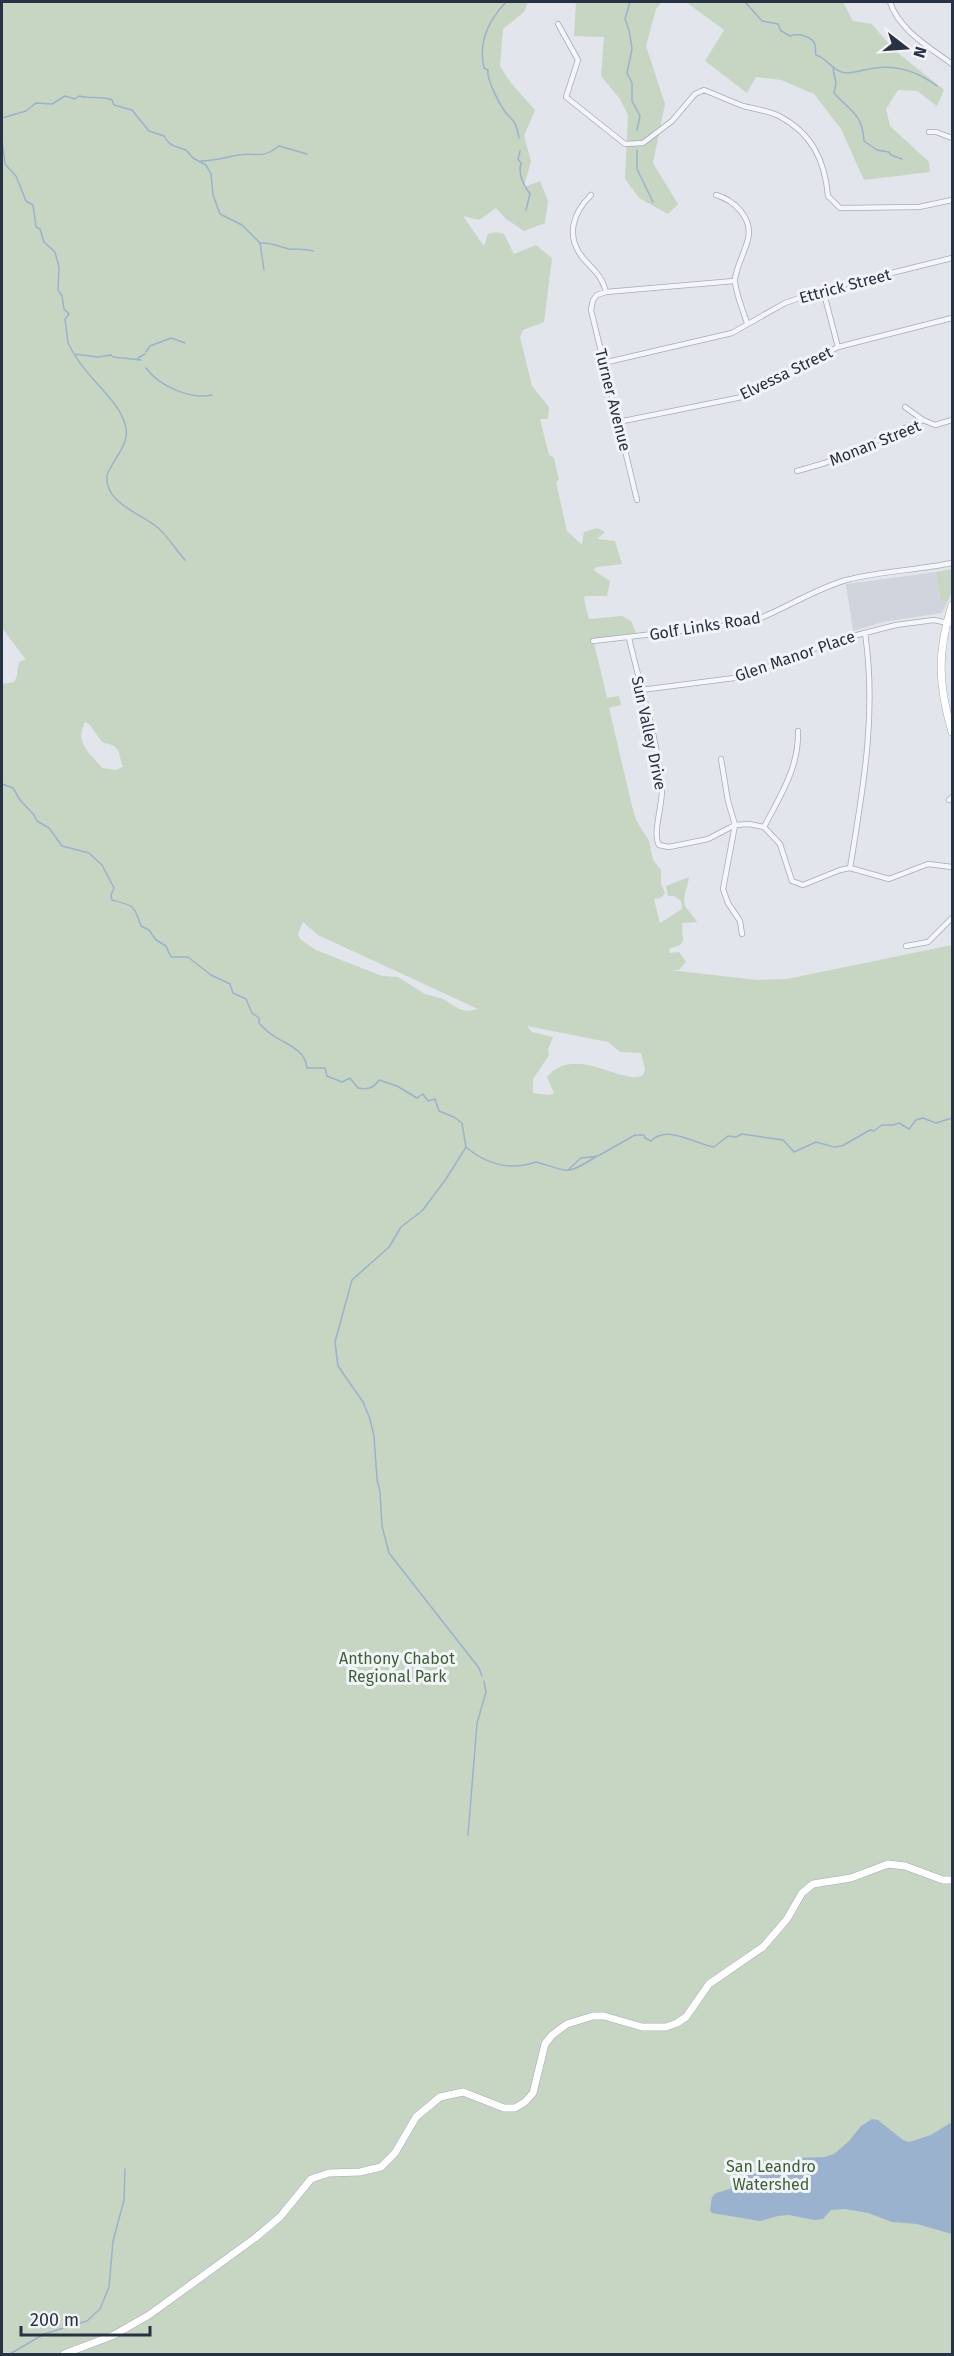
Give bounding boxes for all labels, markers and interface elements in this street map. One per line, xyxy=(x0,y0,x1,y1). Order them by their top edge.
north arrow xyxy=(876,18,936,78)
text: N xyxy=(909,44,931,60)
street label: Ettrick Street xyxy=(797,265,893,307)
street label: Elvessa Street xyxy=(737,342,836,404)
street label: Turner Avenue xyxy=(591,347,635,453)
street label: Monan Street xyxy=(827,416,924,470)
street label: Golf Links Road xyxy=(648,608,762,644)
street label: Glen Manor Place xyxy=(732,627,858,685)
street label: Sun Valley Drive xyxy=(628,674,670,792)
park label: Anthony Chabot Regional Park xyxy=(339,1649,455,1686)
park label: San Leandro Watershed xyxy=(726,2157,816,2194)
scale bar xyxy=(21,2299,150,2337)
text: 200 m xyxy=(30,2309,79,2331)

